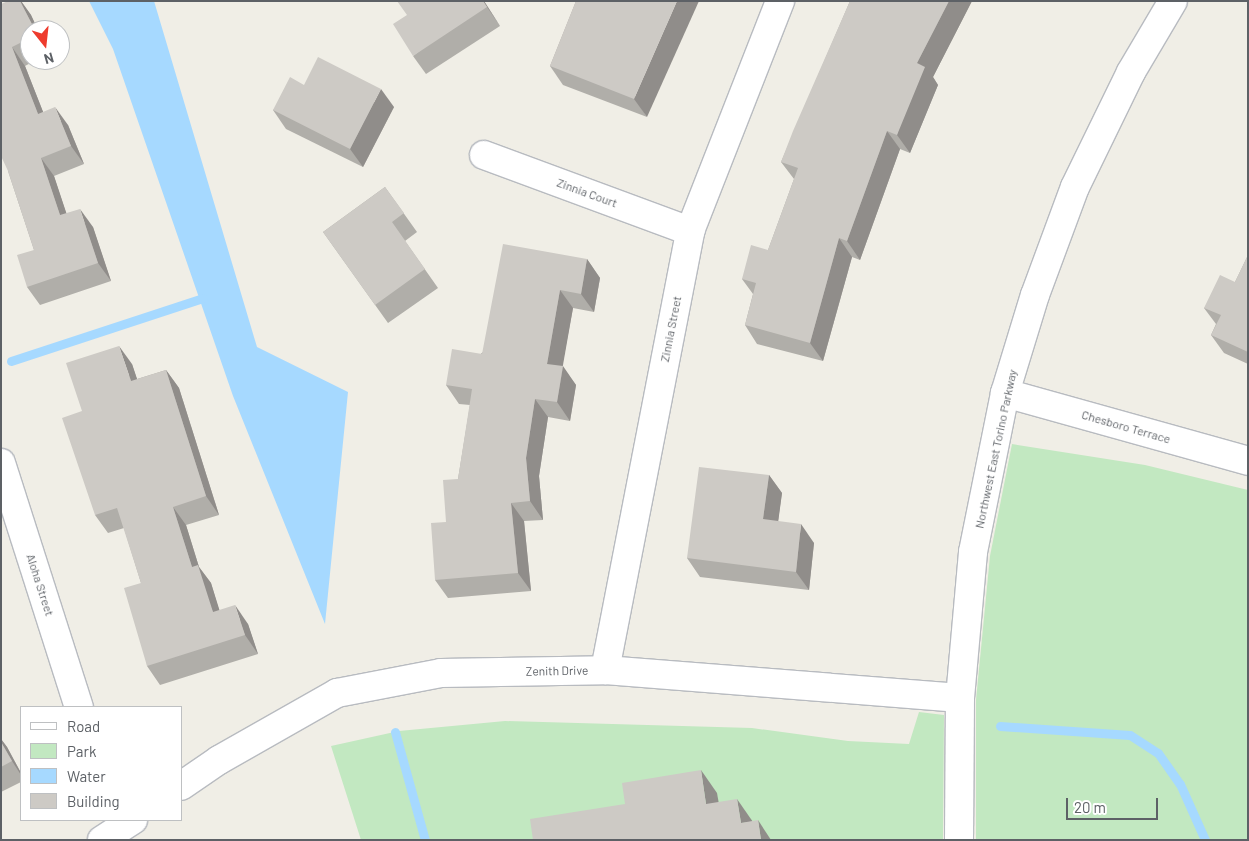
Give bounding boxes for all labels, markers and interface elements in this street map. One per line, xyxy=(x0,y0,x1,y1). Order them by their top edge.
north arrow xyxy=(20,20,70,70)
text: N xyxy=(42,49,56,68)
street label: Zinnia Court xyxy=(555,175,619,211)
street label: Zinnia Street xyxy=(658,295,684,363)
street label: Northwest East Torino Parkway xyxy=(972,368,1020,530)
street label: Chesboro Terrace xyxy=(1080,407,1172,447)
street label: Aloha Street xyxy=(23,552,57,618)
street label: Zenith Drive xyxy=(526,663,588,679)
legend xyxy=(20,706,182,821)
text: Road xyxy=(67,717,100,735)
text: Park xyxy=(67,742,96,760)
text: Water xyxy=(67,767,106,785)
scale bar xyxy=(1069,788,1162,820)
text: Building xyxy=(67,792,120,810)
text: 20 m xyxy=(1074,798,1106,816)

